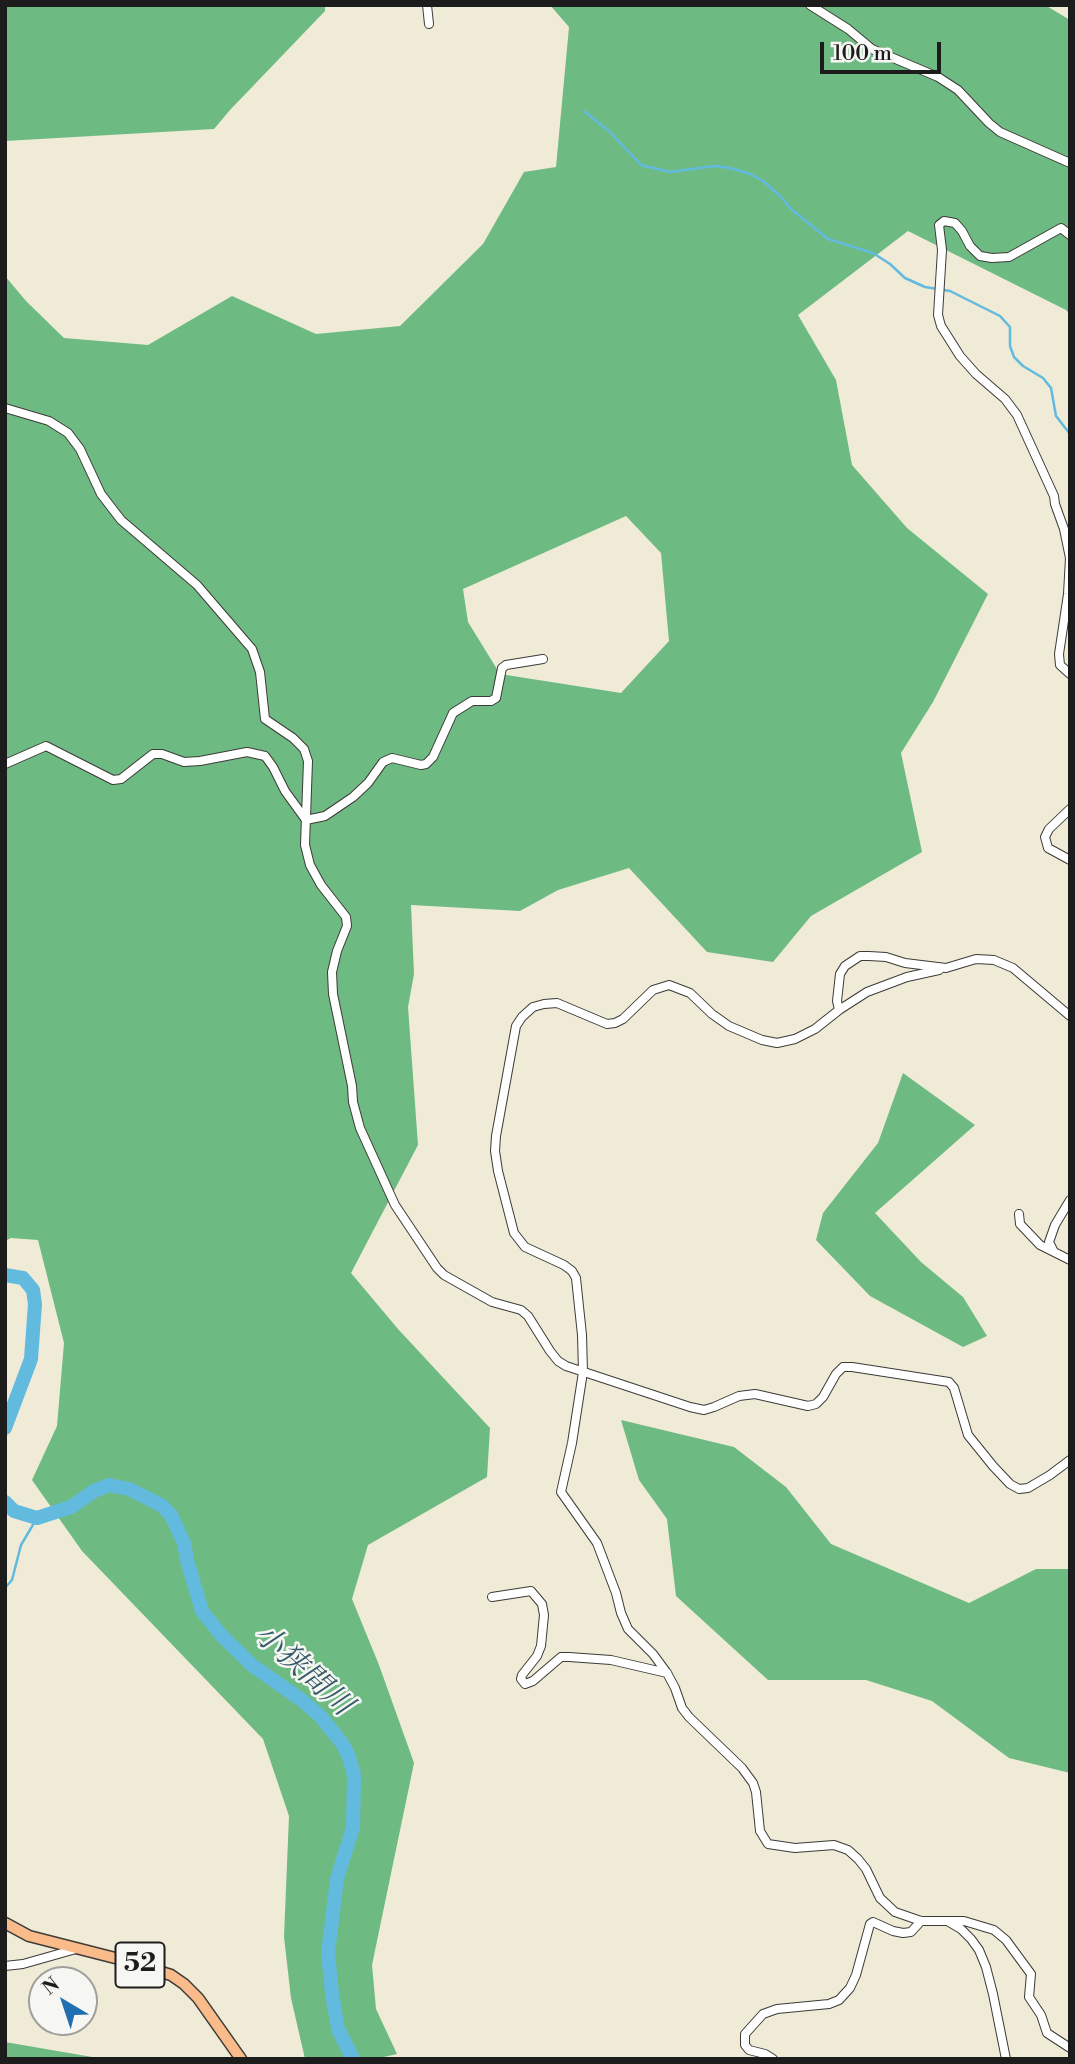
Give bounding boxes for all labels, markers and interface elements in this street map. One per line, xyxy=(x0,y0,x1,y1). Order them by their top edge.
scale bar xyxy=(823,28,944,72)
text: 100 m xyxy=(833,41,892,67)
water label: 小狭間川 xyxy=(245,1617,359,1725)
road number: 52 xyxy=(116,1942,164,1988)
north arrow xyxy=(28,1966,98,2036)
text: N xyxy=(38,1972,64,2000)

